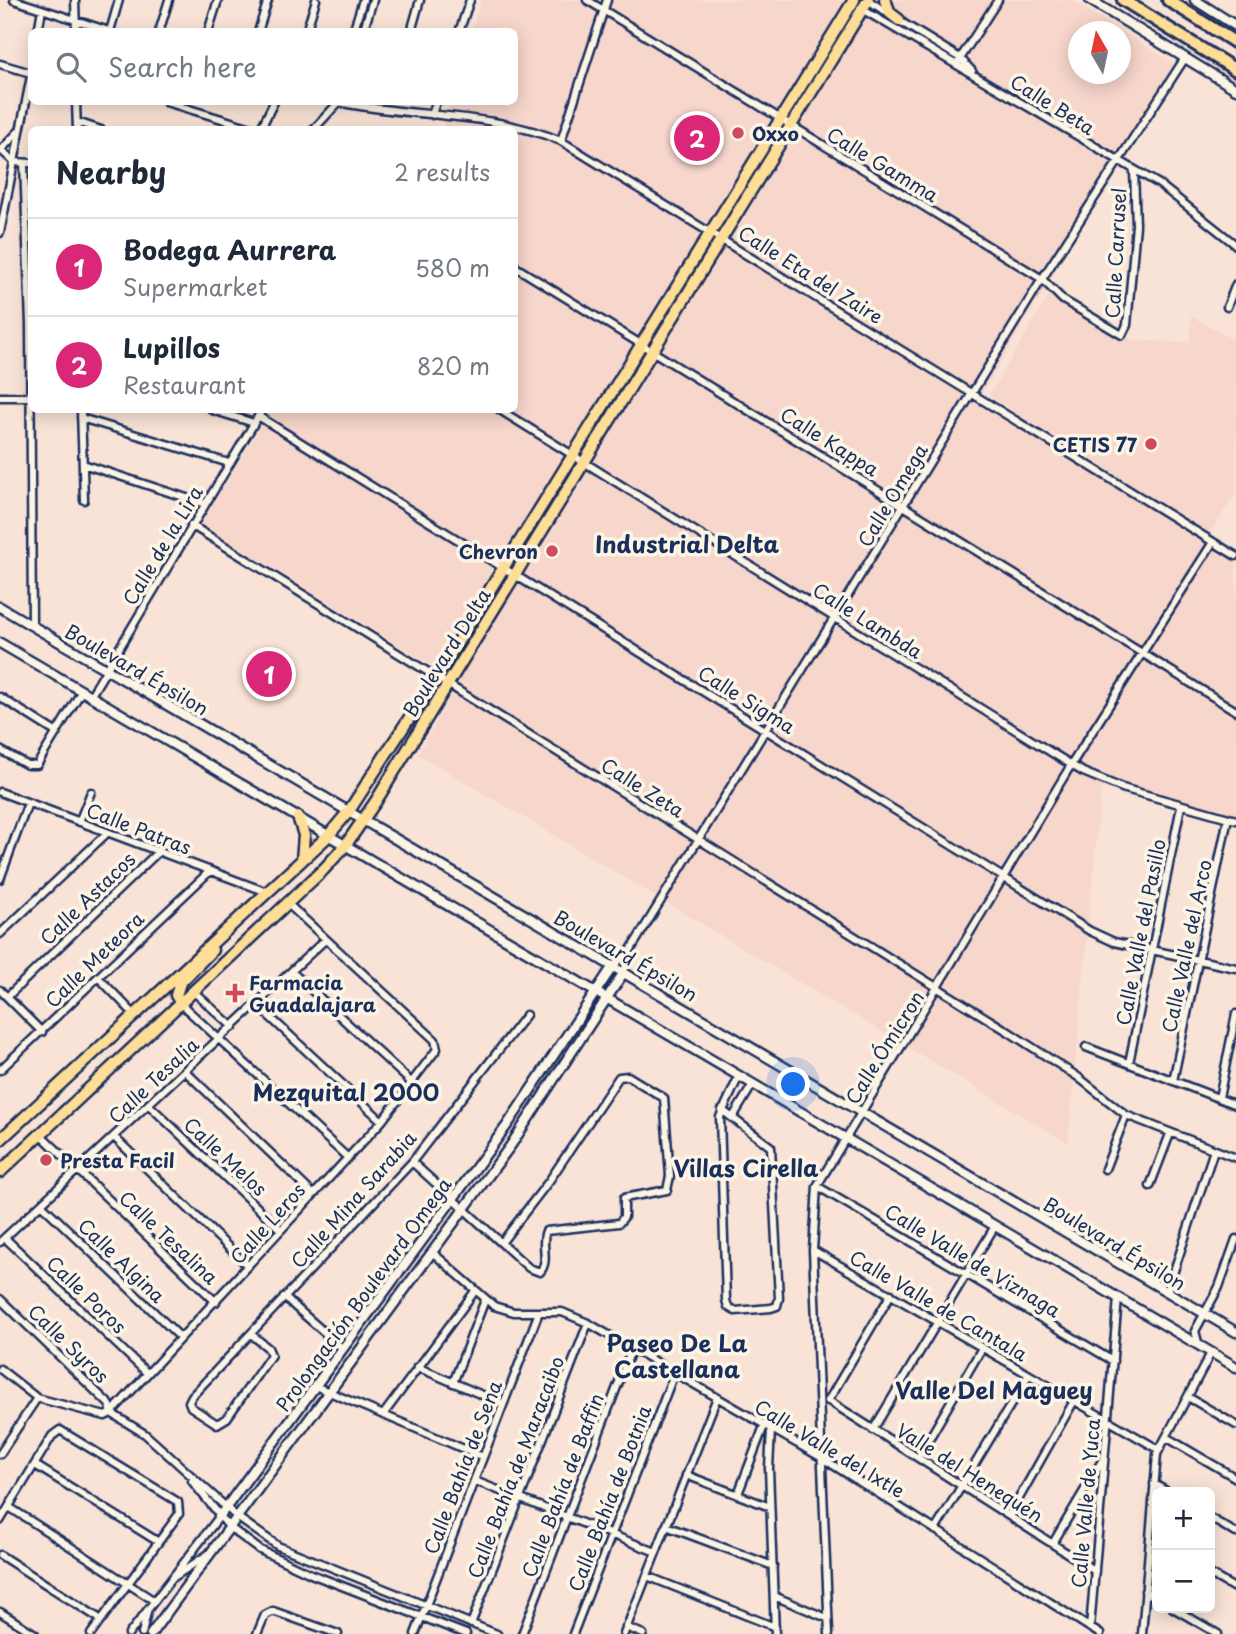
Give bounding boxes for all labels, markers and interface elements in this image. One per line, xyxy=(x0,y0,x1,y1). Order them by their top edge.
north arrow xyxy=(1068,21,1131,84)
search box xyxy=(28,28,518,105)
text: Search here xyxy=(108,47,257,86)
icon: search xyxy=(52,48,90,86)
street label: Calle Beta xyxy=(1005,67,1101,141)
pin: 2 xyxy=(674,112,720,164)
place label: Oxxo xyxy=(752,119,799,147)
street label: Calle Gamma xyxy=(822,120,944,208)
marker: Oxxo xyxy=(730,125,746,141)
text: Nearby xyxy=(56,149,166,194)
text: 2 results xyxy=(394,154,490,189)
street label: Calle Carrusel xyxy=(1098,187,1132,319)
street label: Calle Eta del Zaire xyxy=(733,218,889,330)
text: Bodega Aurrera xyxy=(123,230,337,269)
text: 1 xyxy=(74,250,85,285)
text: 580 m xyxy=(415,250,490,285)
text: Supermarket xyxy=(123,269,267,304)
text: Lupillos xyxy=(123,328,220,367)
text: 2 xyxy=(71,348,87,383)
text: 820 m xyxy=(417,348,490,383)
text: Restaurant xyxy=(123,367,246,402)
street label: Calle Kappa xyxy=(775,400,885,482)
place label: CETIS 77 xyxy=(1053,430,1137,458)
marker: CETIS 77 xyxy=(1143,436,1159,452)
street label: Calle Omega xyxy=(850,438,934,552)
street label: Calle de la Lira xyxy=(115,480,209,610)
district label: Industrial Delta xyxy=(595,526,779,561)
place label: Chevron xyxy=(459,537,538,565)
marker: Chevron xyxy=(544,543,560,559)
street label: Calle Lambda xyxy=(808,575,929,665)
street label: Boulevard Delta xyxy=(395,582,497,722)
street label: Boulevard Épsilon xyxy=(60,616,214,722)
pin: 1 xyxy=(246,648,292,700)
street label: Calle Sigma xyxy=(693,658,801,740)
street label: Calle Zeta xyxy=(596,750,690,824)
street label: Calle Patras xyxy=(83,795,195,861)
street label: Calle Valle del Pasillo xyxy=(1108,836,1172,1028)
street label: Calle Astacos xyxy=(33,845,141,951)
street label: Calle Valle del Arco xyxy=(1154,857,1218,1035)
street label: Boulevard Épsilon xyxy=(549,902,703,1008)
street label: Calle Meteora xyxy=(38,904,150,1014)
place label: Farmacia Guadalajara xyxy=(249,968,376,1018)
marker: Farmacia Guadalajara xyxy=(227,985,243,1001)
street label: Calle Ómicron xyxy=(838,985,930,1109)
street label: Calle Tesalia xyxy=(101,1030,205,1129)
your location xyxy=(776,1067,810,1101)
district label: Mezquital 2000 xyxy=(253,1074,439,1109)
street label: Calle Melos xyxy=(178,1110,274,1202)
street label: Calle Mina Sarabia xyxy=(284,1124,423,1274)
place label: Presta Facil xyxy=(60,1146,175,1174)
district label: Villas Cirella xyxy=(673,1150,819,1185)
marker: Presta Facil xyxy=(38,1152,54,1168)
street label: Prolongación Boulevard Omega xyxy=(268,1171,458,1417)
street label: Calle Leros xyxy=(223,1176,311,1270)
street label: Calle Tesalina xyxy=(113,1184,225,1290)
street label: Boulevard Épsilon xyxy=(1038,1189,1192,1297)
street label: Calle Valle de Viznaga xyxy=(880,1196,1066,1324)
street label: Calle Algina xyxy=(72,1211,172,1309)
street label: Calle Valle de Cantala xyxy=(845,1243,1033,1367)
street label: Calle Poros xyxy=(41,1249,133,1339)
street label: Calle Syros xyxy=(22,1297,116,1389)
district label: Paseo De La Castellana xyxy=(607,1325,747,1386)
street label: Calle Bahía de Maracaibo xyxy=(460,1352,570,1582)
district label: Valle Del Maguey xyxy=(895,1372,1093,1407)
street label: Calle Bahía de Sena xyxy=(416,1376,508,1558)
street label: Calle Bahía de Baffin xyxy=(514,1389,610,1581)
street label: Calle Valle del Ixtle xyxy=(750,1392,910,1504)
street label: Calle Bahía de Botnia xyxy=(560,1400,658,1595)
street label: Valle del Henequén xyxy=(891,1416,1049,1528)
street label: Calle Valle de Yuca xyxy=(1064,1417,1106,1589)
map controls xyxy=(1152,1487,1215,1613)
button: + xyxy=(1152,1487,1215,1550)
button: − xyxy=(1152,1550,1215,1613)

